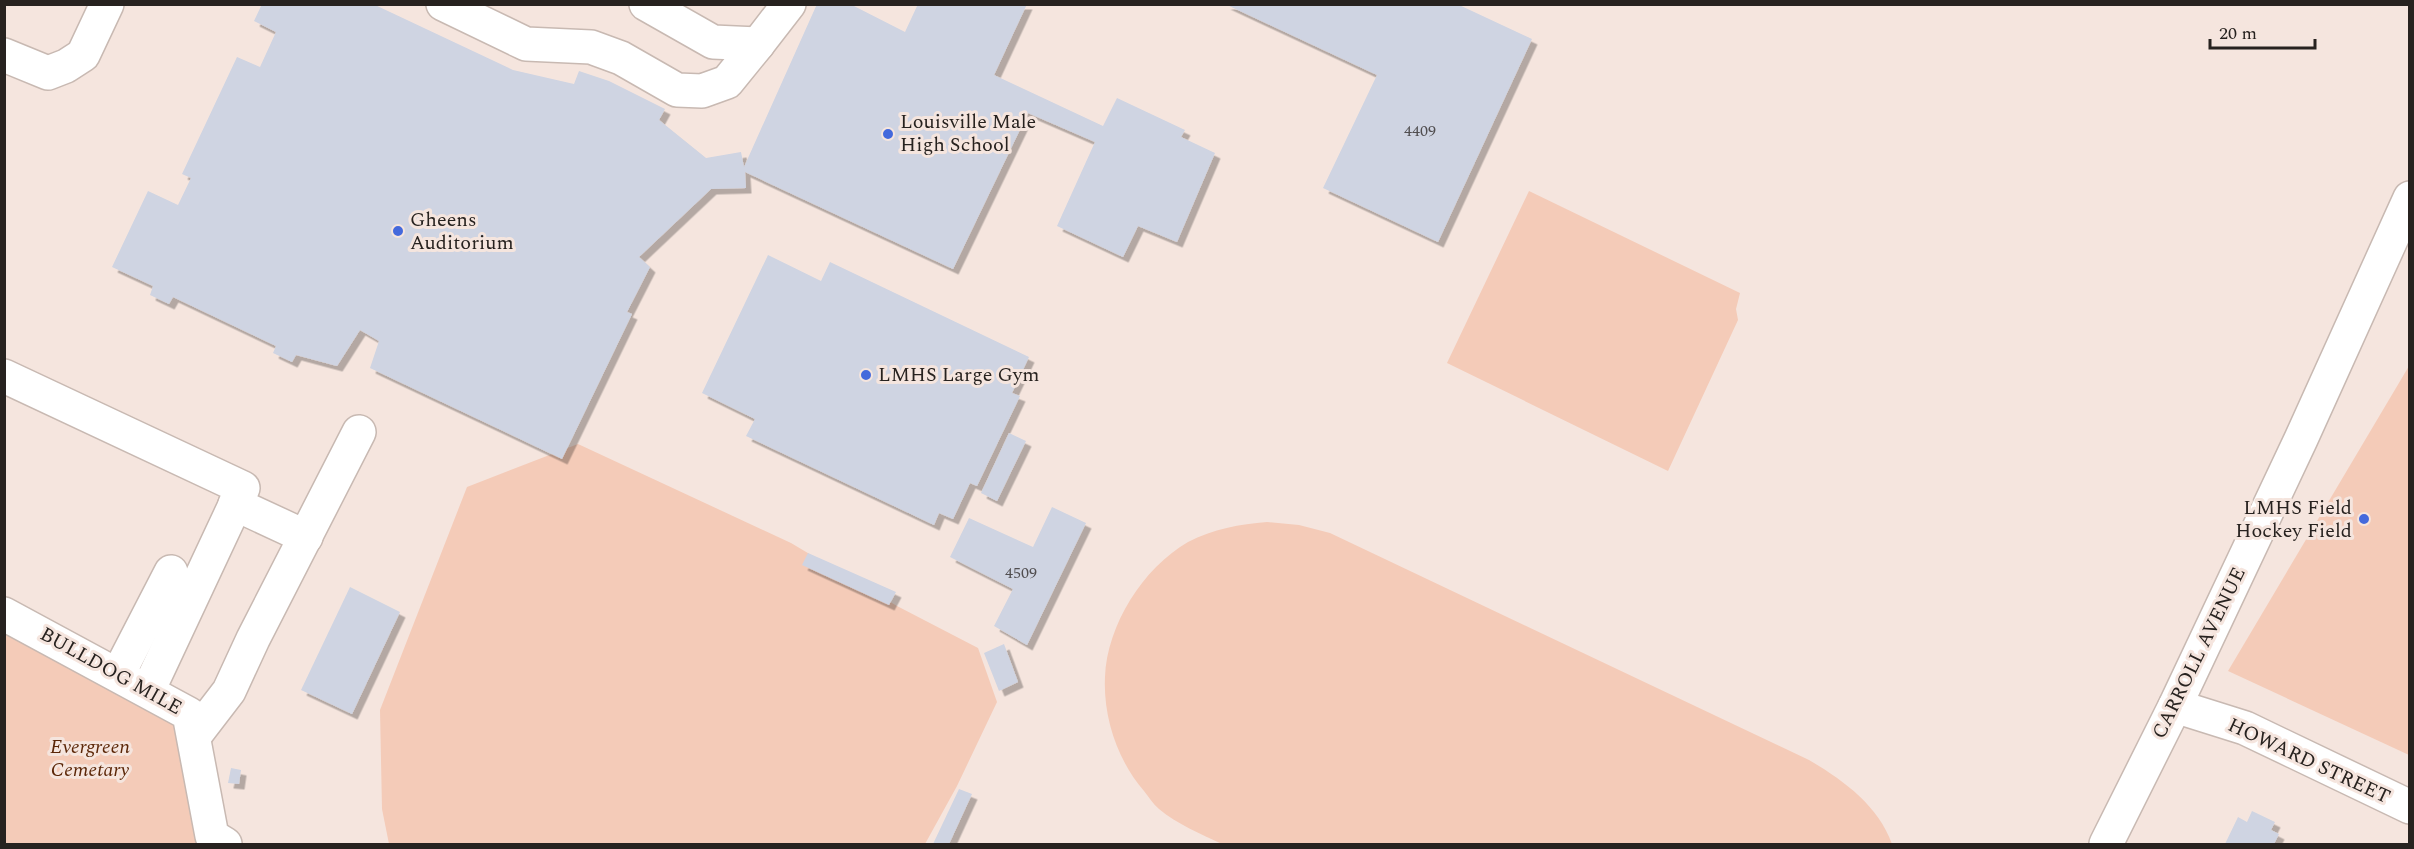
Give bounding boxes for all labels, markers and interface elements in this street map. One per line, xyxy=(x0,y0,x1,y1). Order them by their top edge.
scale bar xyxy=(2210,12,2315,50)
text: 20 m xyxy=(2219,20,2257,47)
place label: Louisville Male High School xyxy=(900,107,1036,160)
house number: 4409 xyxy=(1404,119,1436,143)
marker: Louisville Male High School xyxy=(881,127,895,141)
place label: Gheens Auditorium xyxy=(410,205,514,258)
marker: Gheens Auditorium xyxy=(391,224,405,238)
place label: LMHS Large Gym xyxy=(878,360,1040,390)
marker: LMHS Large Gym xyxy=(859,368,873,382)
place label: LMHS Field Hockey Field xyxy=(2235,493,2352,546)
marker: LMHS Field Hockey Field xyxy=(2357,512,2371,526)
house number: 4509 xyxy=(1005,561,1037,585)
street label: CARROLL AVENUE xyxy=(2144,562,2254,744)
street label: BULLDOG MILE xyxy=(34,619,188,723)
street label: HOWARD STREET xyxy=(2223,710,2395,812)
park label: Evergreen Cemetary xyxy=(50,732,130,785)

